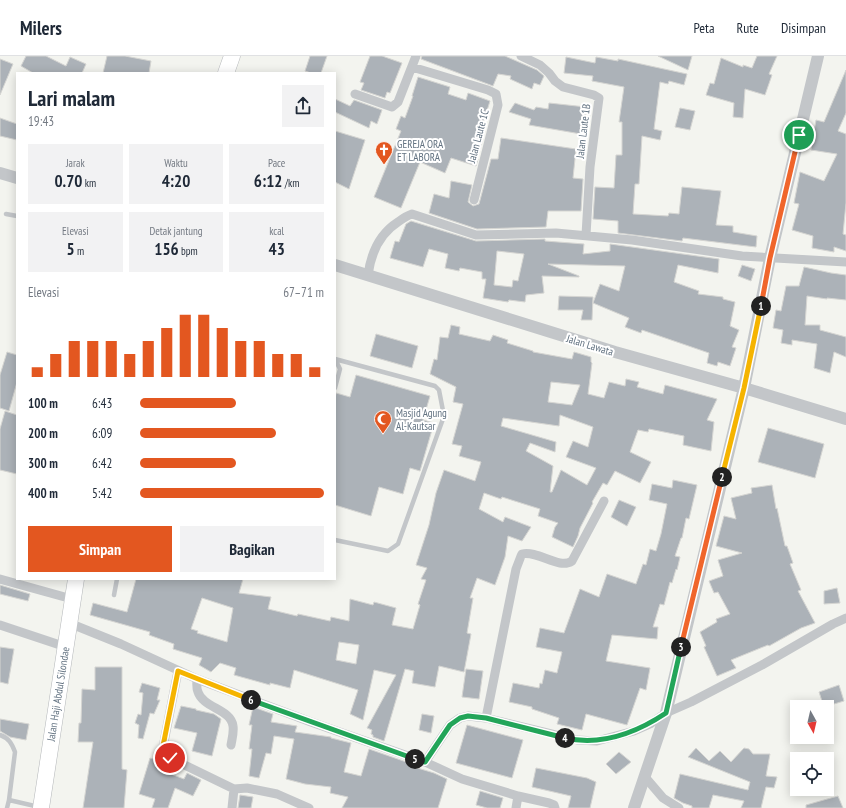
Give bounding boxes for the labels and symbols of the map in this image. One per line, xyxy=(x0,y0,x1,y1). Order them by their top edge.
street label: Jalan Laute 1B xyxy=(573,103,593,160)
street label: Jalan Laute 1C xyxy=(464,108,492,165)
pin xyxy=(782,118,816,152)
place label: GEREJA ORA ET LABORA xyxy=(397,137,444,164)
church icon: GEREJA ORA ET LABORA xyxy=(374,140,394,165)
pin: 1 xyxy=(751,296,771,316)
street label: Jalan Lawata xyxy=(564,331,615,359)
place label: Masjid Agung Al-Kautsar xyxy=(396,406,447,433)
mosque icon: Masjid Agung Al-Kautsar xyxy=(373,409,393,434)
pin: 2 xyxy=(712,467,732,487)
pin: 3 xyxy=(671,637,691,657)
street label: Jalan Haji Abdul Silondae xyxy=(43,645,72,743)
pin: 6 xyxy=(241,690,261,710)
north arrow xyxy=(790,700,834,744)
pin: 4 xyxy=(555,728,575,748)
pin xyxy=(153,741,187,775)
pin: 5 xyxy=(405,749,425,769)

